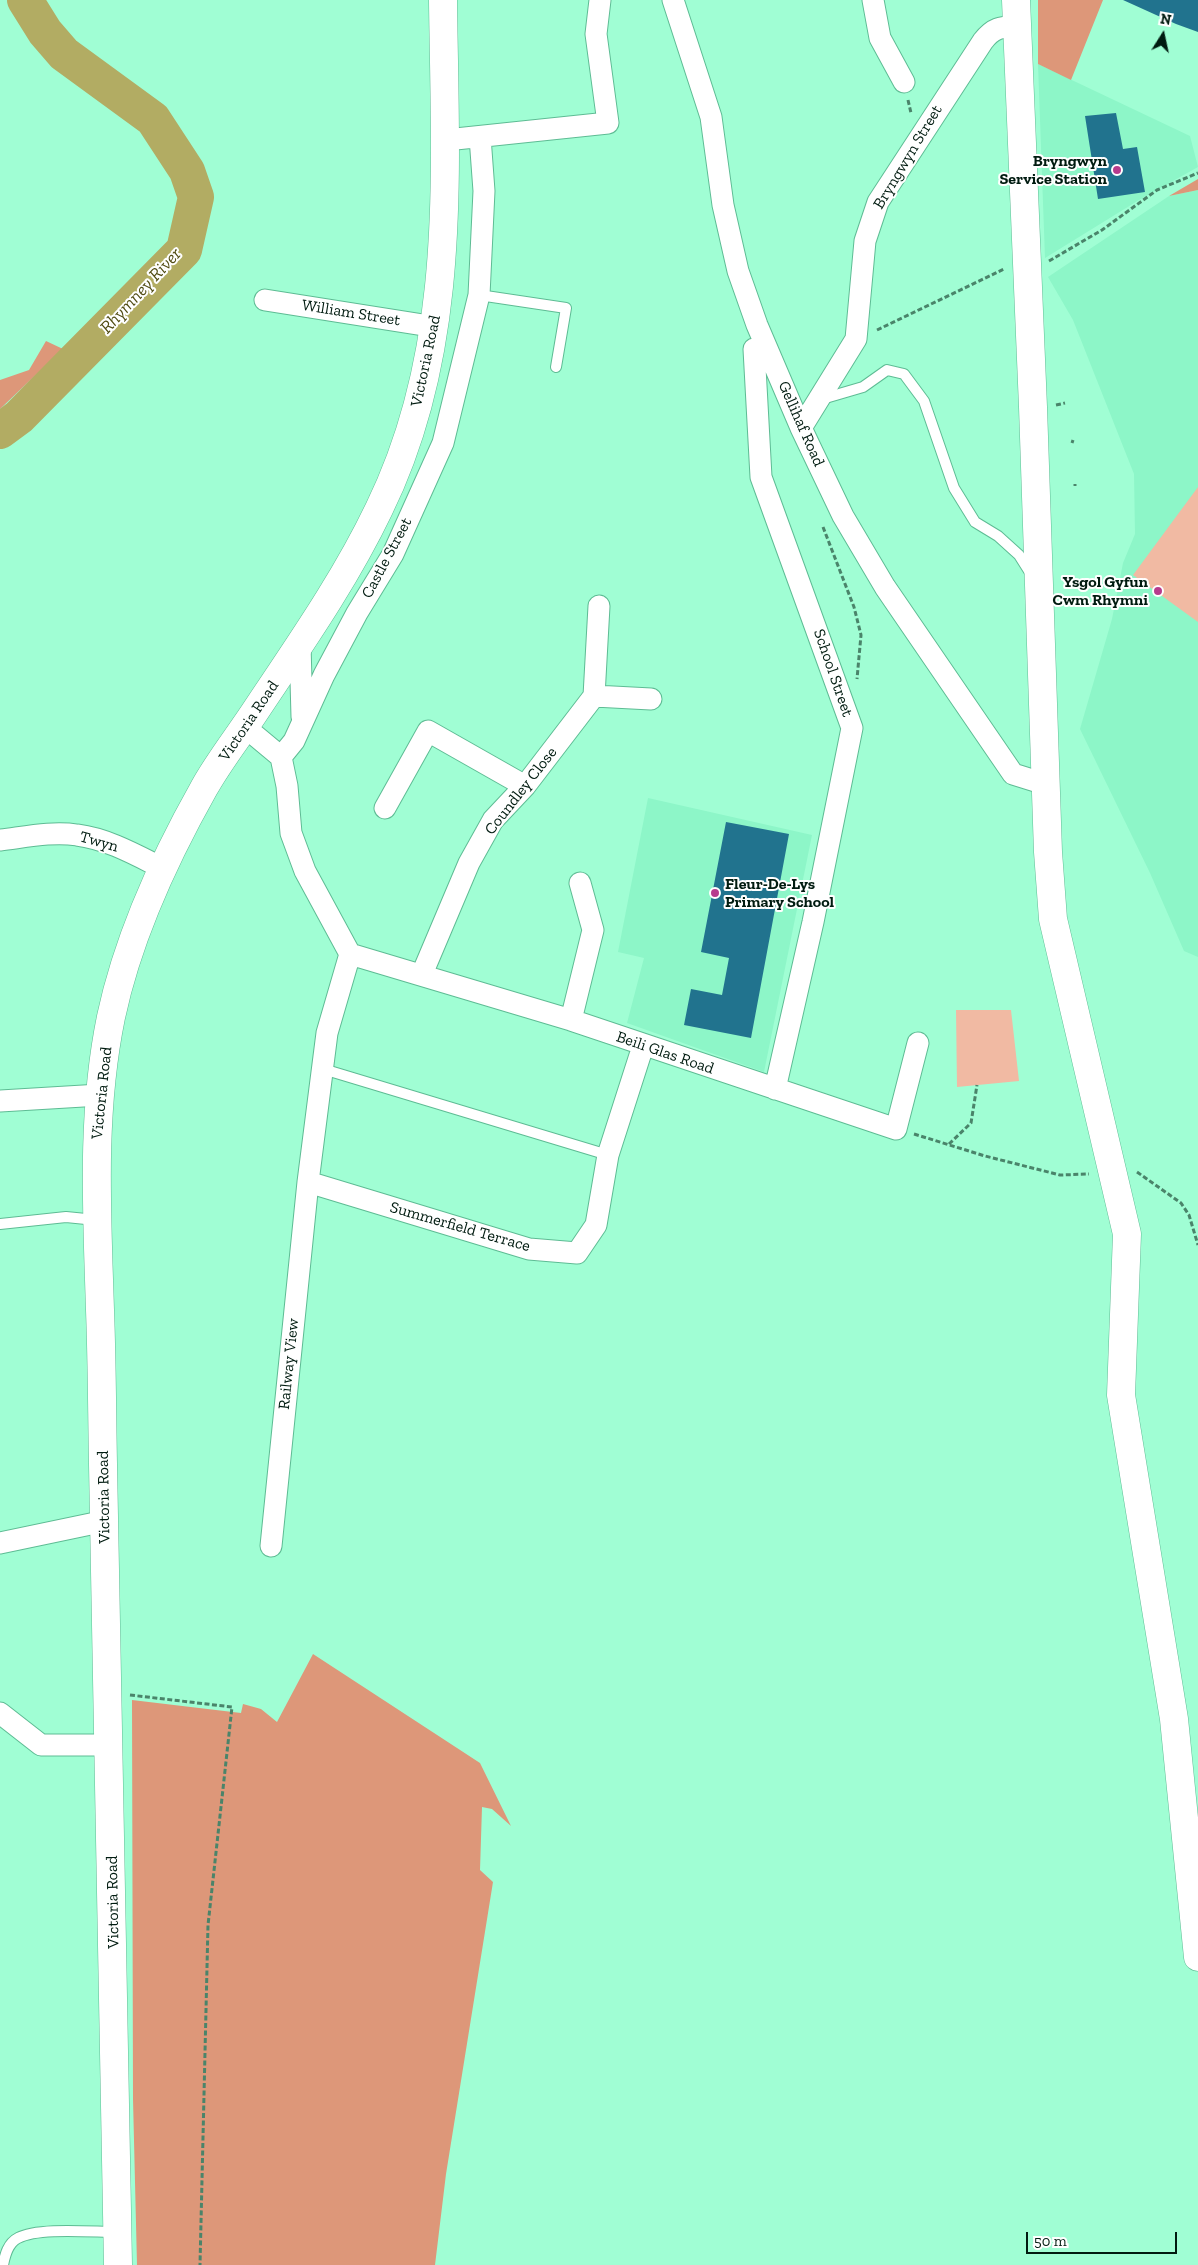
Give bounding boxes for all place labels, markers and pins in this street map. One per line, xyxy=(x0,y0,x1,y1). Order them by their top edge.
place label: Bryngwyn Service Station xyxy=(999,151,1107,189)
marker: Bryngwyn Service Station xyxy=(1111,164,1123,176)
place label: Ysgol Gyfun Cwm Rhymni xyxy=(1053,572,1148,610)
marker: Ysgol Gyfun Cwm Rhymni xyxy=(1152,585,1164,597)
place label: Fleur-De-Lys Primary School xyxy=(725,874,834,912)
marker: Fleur-De-Lys Primary School xyxy=(709,887,721,899)

